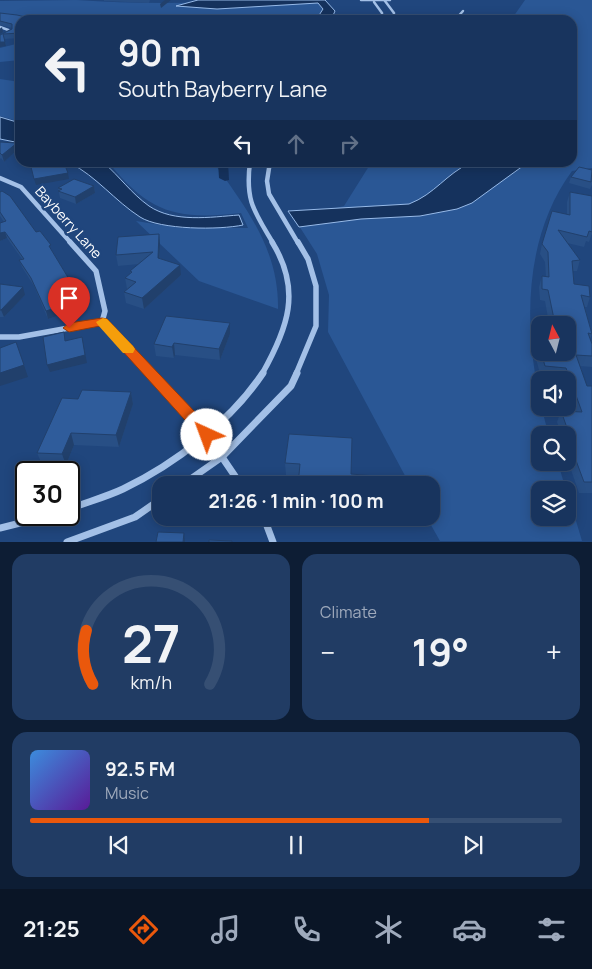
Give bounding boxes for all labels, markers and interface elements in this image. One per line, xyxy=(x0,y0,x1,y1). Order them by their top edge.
text: 90 m xyxy=(118,29,201,77)
icon: left xyxy=(35,35,100,100)
text: South Bayberry Lane xyxy=(118,74,327,104)
icon: left xyxy=(229,130,257,158)
icon: ahead xyxy=(282,130,310,158)
icon: right xyxy=(335,130,363,158)
street label: Bayberry Lane xyxy=(31,182,107,262)
pin xyxy=(48,277,90,328)
icon: arrive xyxy=(55,284,83,312)
north arrow xyxy=(531,316,576,361)
map controls xyxy=(531,316,576,526)
button: sound xyxy=(531,371,576,416)
position arrow xyxy=(180,408,232,460)
button: search xyxy=(531,426,576,471)
speed limit sign: 30 xyxy=(15,461,80,526)
button: layers xyxy=(531,481,576,526)
text: 21:26 · 1 min · 100 m xyxy=(208,488,384,514)
text: Climate xyxy=(320,601,377,623)
text: 27 xyxy=(122,608,180,679)
text: 19° xyxy=(412,625,469,677)
text: − xyxy=(320,633,335,671)
text: + xyxy=(546,633,562,671)
text: km/h xyxy=(130,670,172,694)
text: 92.5 FM xyxy=(105,756,175,782)
text: Music xyxy=(105,782,149,804)
icon: previous xyxy=(105,831,133,859)
icon: pause xyxy=(282,831,310,859)
icon: next xyxy=(459,831,487,859)
icon: directions xyxy=(126,912,161,947)
icon: music xyxy=(208,912,243,947)
icon: phone xyxy=(289,912,324,947)
icon: climate xyxy=(371,912,406,947)
icon: car xyxy=(452,912,487,947)
icon: filters xyxy=(534,912,569,947)
text: 21:25 xyxy=(23,914,80,944)

